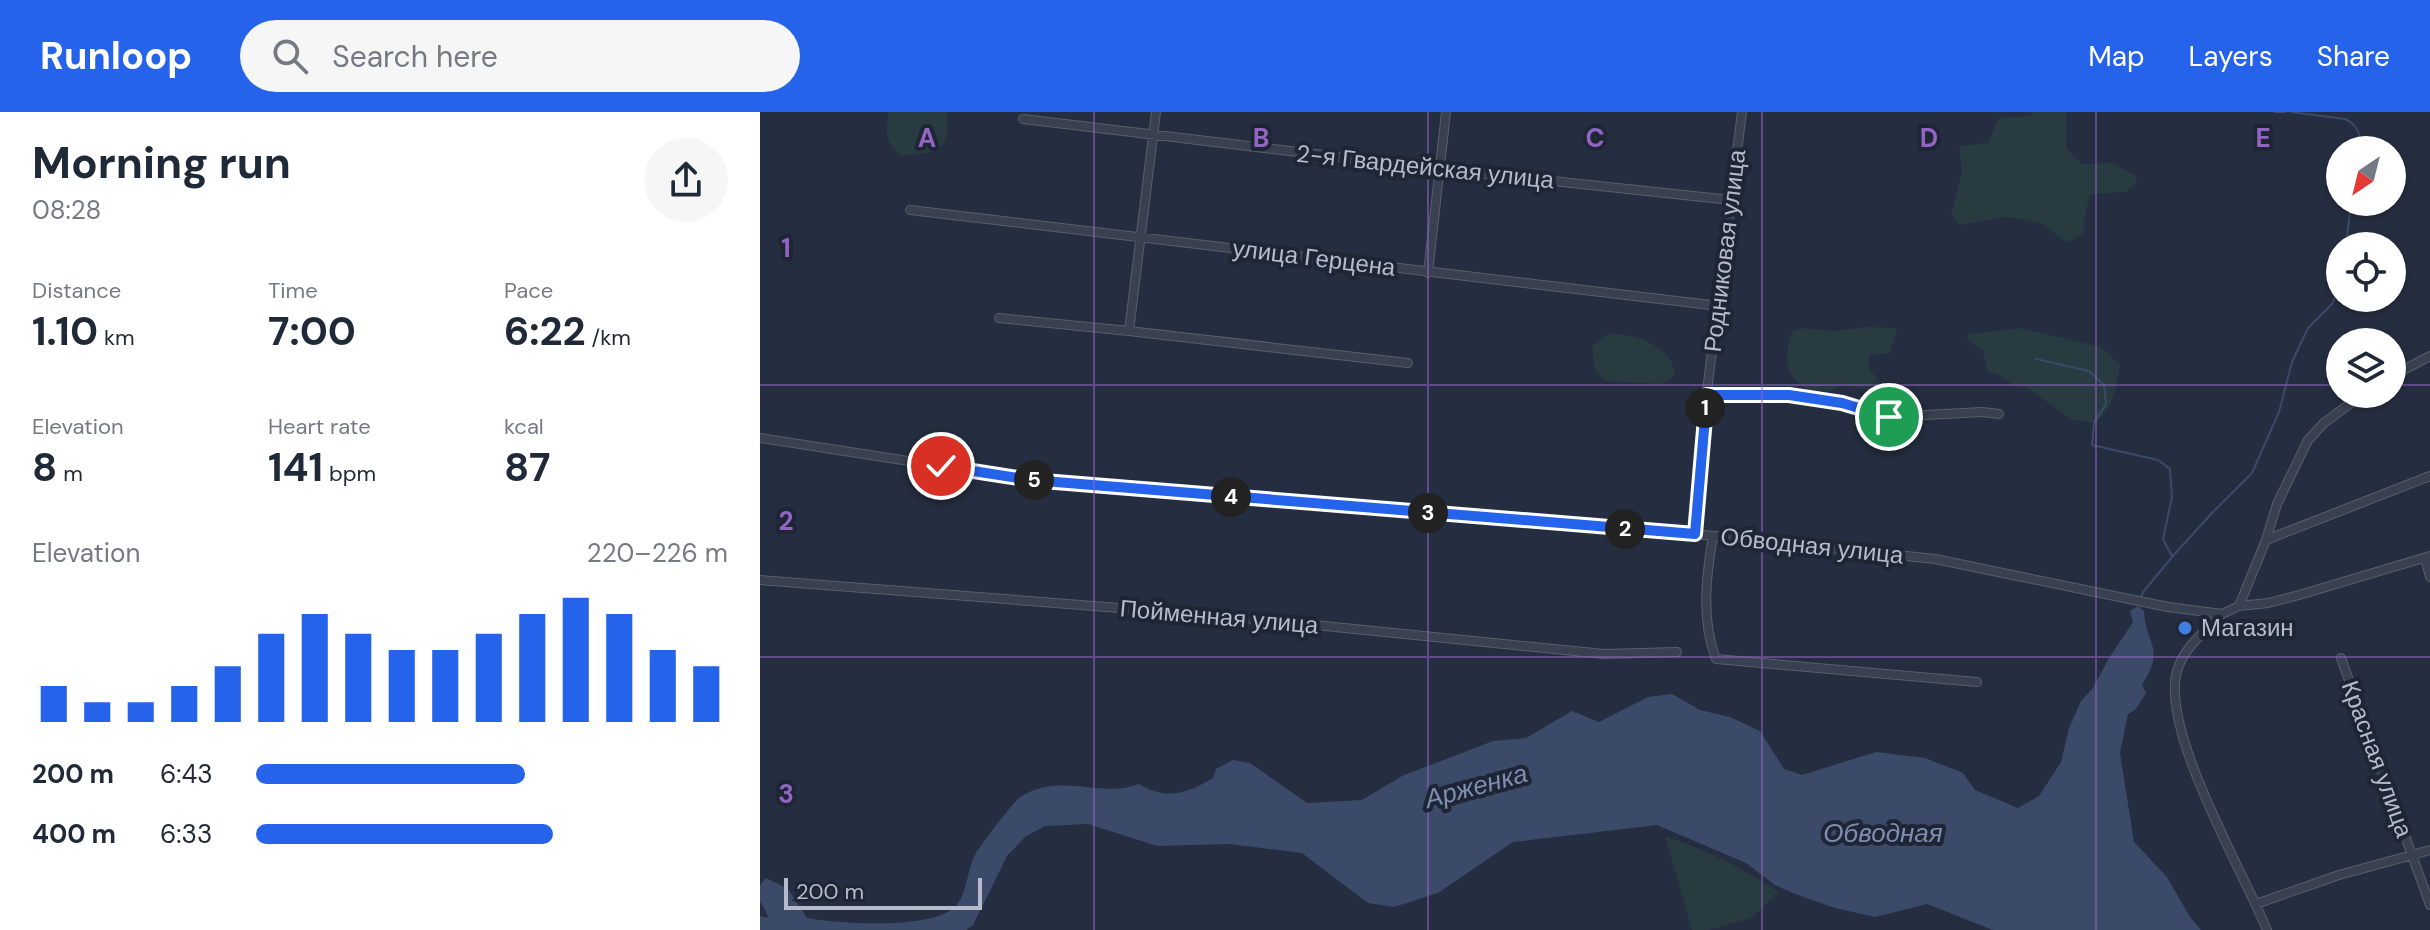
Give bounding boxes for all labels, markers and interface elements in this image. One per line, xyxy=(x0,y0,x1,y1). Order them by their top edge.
search box xyxy=(240,20,800,92)
text: Runloop xyxy=(40,31,192,81)
icon: search xyxy=(268,34,312,78)
text: Search here xyxy=(332,37,498,76)
text: Map xyxy=(2088,38,2145,75)
text: Layers xyxy=(2189,38,2273,75)
text: Share xyxy=(2317,38,2390,75)
text: A xyxy=(918,121,936,155)
text: B xyxy=(1253,121,1269,155)
text: C xyxy=(1585,121,1605,155)
text: D xyxy=(1920,121,1938,155)
text: E xyxy=(2255,121,2271,155)
text: Morning run xyxy=(32,134,291,192)
north arrow xyxy=(2326,136,2406,216)
map controls xyxy=(2326,136,2406,408)
button: share xyxy=(644,138,728,222)
street label: 2-я Гвардейская улица xyxy=(1295,138,1556,196)
street label: Родниковая улица xyxy=(1697,147,1752,354)
text: 08:28 xyxy=(32,193,101,227)
text: 1 xyxy=(781,231,791,265)
street label: улица Герцена xyxy=(1231,232,1398,283)
button: locate xyxy=(2326,232,2406,312)
text: Distance xyxy=(32,276,121,305)
text: Time xyxy=(268,276,318,305)
text: Pace xyxy=(504,276,553,305)
text: 1.10 xyxy=(32,305,98,357)
text: 7:00 xyxy=(268,305,356,357)
text: 6:22 xyxy=(504,305,586,357)
text: km xyxy=(98,323,135,352)
text: /km xyxy=(586,323,631,352)
button: layers xyxy=(2326,328,2406,408)
pin xyxy=(1855,383,1923,451)
pin: 1 xyxy=(1685,388,1725,428)
text: 1 xyxy=(1701,393,1709,422)
icon: arrive xyxy=(1867,395,1911,439)
text: Elevation xyxy=(32,412,124,441)
text: Heart rate xyxy=(268,412,371,441)
text: kcal xyxy=(504,412,544,441)
pin xyxy=(907,432,975,500)
text: 8 xyxy=(32,441,57,493)
text: 141 xyxy=(268,441,323,493)
text: 87 xyxy=(504,441,550,493)
icon: check xyxy=(919,444,963,488)
text: m xyxy=(57,459,83,488)
text: bpm xyxy=(323,459,376,488)
pin: 5 xyxy=(1014,460,1054,500)
text: 5 xyxy=(1027,465,1041,494)
pin: 4 xyxy=(1211,477,1251,517)
text: 4 xyxy=(1224,482,1238,511)
pin: 3 xyxy=(1408,493,1448,533)
text: 3 xyxy=(1421,498,1435,527)
text: 2 xyxy=(778,504,794,538)
pin: 2 xyxy=(1605,509,1645,549)
text: 2 xyxy=(1619,514,1631,543)
street label: Обводная улица xyxy=(1719,520,1906,571)
text: Elevation xyxy=(32,536,140,570)
text: 220–226 m xyxy=(587,536,728,570)
street label: Пойменная улица xyxy=(1119,592,1320,641)
place label: Магазин xyxy=(2201,612,2294,643)
marker: Магазин xyxy=(2176,619,2194,637)
street label: Красная улица xyxy=(2335,676,2420,842)
water label: Арженка xyxy=(1419,756,1531,817)
text: 200 m xyxy=(32,757,114,791)
text: 6:43 xyxy=(160,757,213,791)
text: 3 xyxy=(778,777,794,811)
water label: Обводная xyxy=(1823,816,1943,850)
text: 400 m xyxy=(32,817,116,851)
text: 6:33 xyxy=(160,817,212,851)
scale bar xyxy=(784,874,982,910)
text: 200 m xyxy=(796,877,864,906)

